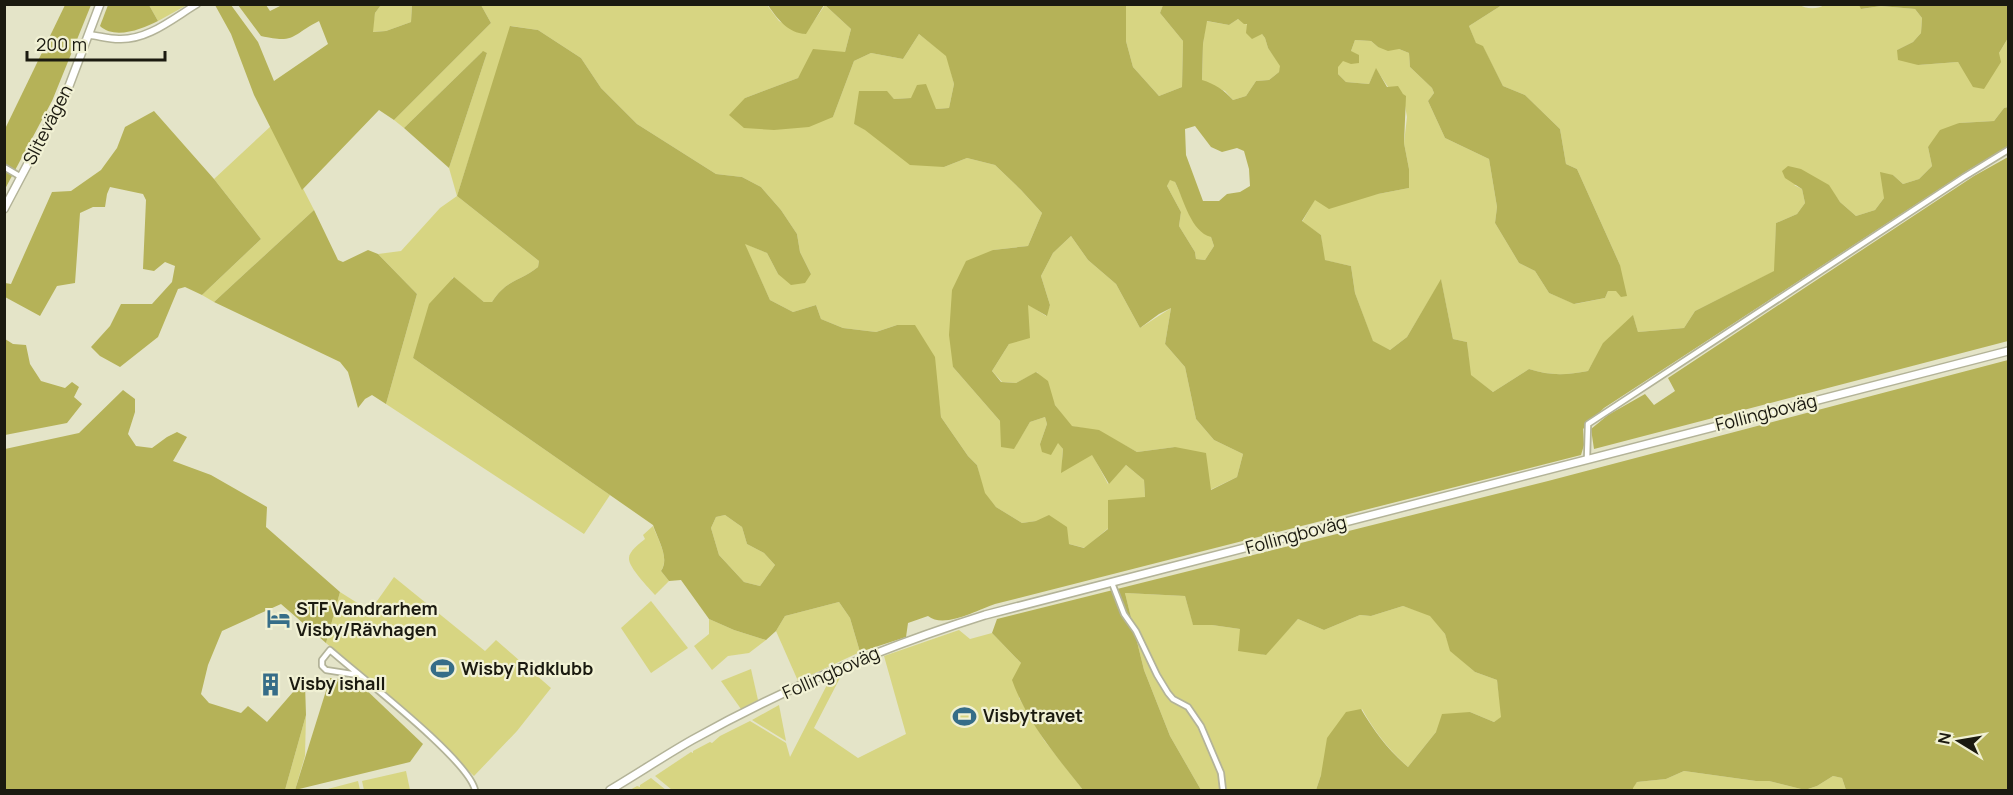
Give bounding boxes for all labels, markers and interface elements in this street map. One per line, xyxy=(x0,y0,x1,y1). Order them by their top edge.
scale bar xyxy=(27,24,165,62)
text: 200 m xyxy=(36,32,87,56)
street label: Slitevägen xyxy=(17,80,77,169)
street label: Follingboväg xyxy=(1713,388,1819,436)
street label: Follingboväg xyxy=(1243,509,1349,559)
place label: STF Vandrarhem Visby/Rävhagen xyxy=(296,596,438,641)
hotel icon: STF Vandrarhem Visby/Rävhagen xyxy=(265,606,291,632)
street label: Follingboväg xyxy=(778,640,883,704)
sports icon: Wisby Ridklubb xyxy=(430,656,456,682)
place label: Wisby Ridklubb xyxy=(461,656,593,680)
building icon: Visby ishall xyxy=(258,671,284,697)
place label: Visby ishall xyxy=(289,671,386,695)
sports icon: Visbytravet xyxy=(952,703,978,729)
place label: Visbytravet xyxy=(983,703,1083,727)
north arrow xyxy=(1929,711,1989,771)
text: N xyxy=(1932,730,1956,746)

